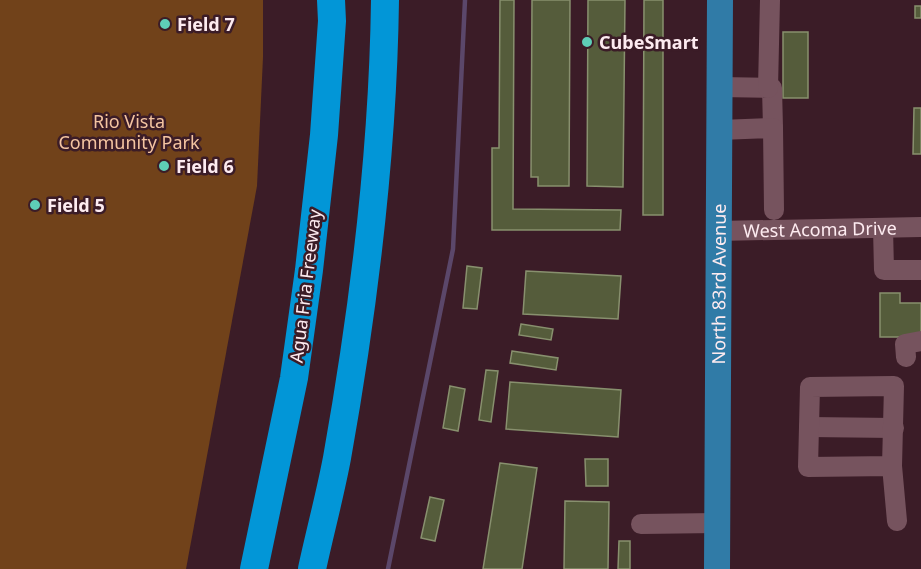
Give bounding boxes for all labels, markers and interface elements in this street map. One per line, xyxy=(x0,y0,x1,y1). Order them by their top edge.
place label: Field 7 xyxy=(177,12,235,36)
marker: Field 7 xyxy=(158,17,172,31)
place label: CubeSmart xyxy=(599,30,699,54)
marker: CubeSmart xyxy=(580,35,594,49)
park label: Rio Vista Community Park xyxy=(58,109,200,154)
place label: Field 6 xyxy=(176,154,234,178)
marker: Field 6 xyxy=(157,159,171,173)
place label: Field 5 xyxy=(47,193,105,217)
marker: Field 5 xyxy=(28,198,42,212)
street label: North 83rd Avenue xyxy=(706,203,731,365)
street label: Agua Fria Freeway xyxy=(284,207,326,364)
street label: West Acoma Drive xyxy=(743,215,897,243)

